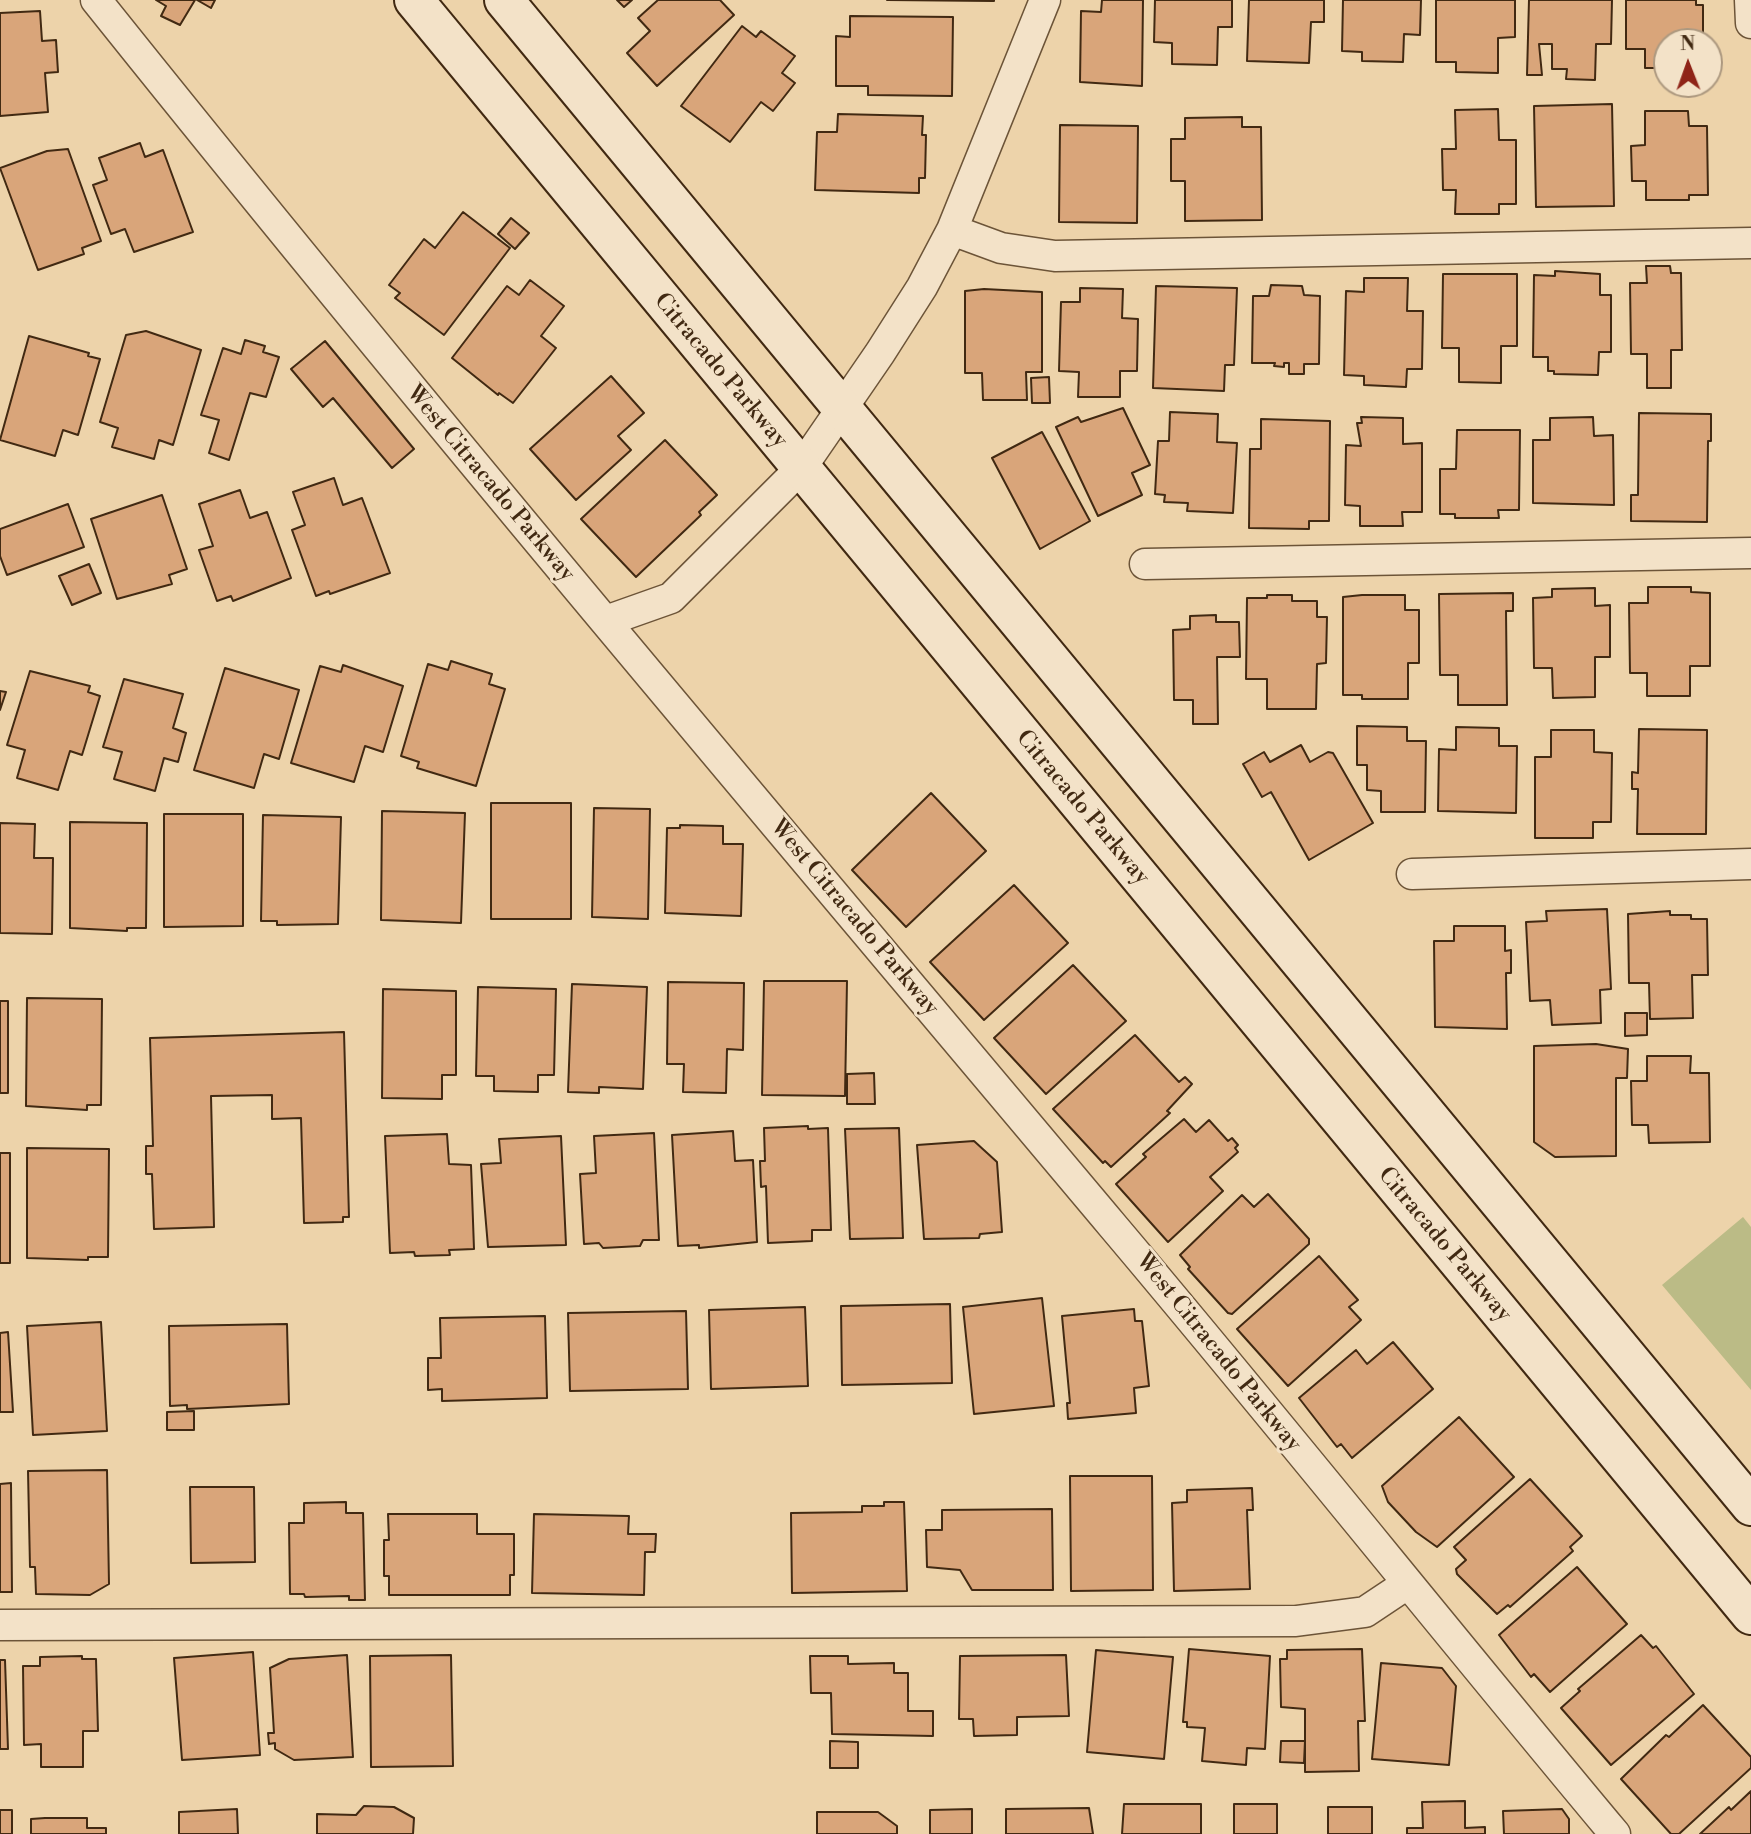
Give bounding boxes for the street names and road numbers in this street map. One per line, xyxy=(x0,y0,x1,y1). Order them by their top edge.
street label: Citracado Parkway xyxy=(647,288,793,454)
street label: West Citracado Parkway xyxy=(400,380,580,588)
street label: Citracado Parkway xyxy=(1009,725,1155,891)
street label: West Citracado Parkway xyxy=(764,814,944,1022)
street label: Citracado Parkway xyxy=(1371,1162,1517,1328)
street label: West Citracado Parkway xyxy=(1129,1248,1307,1458)

